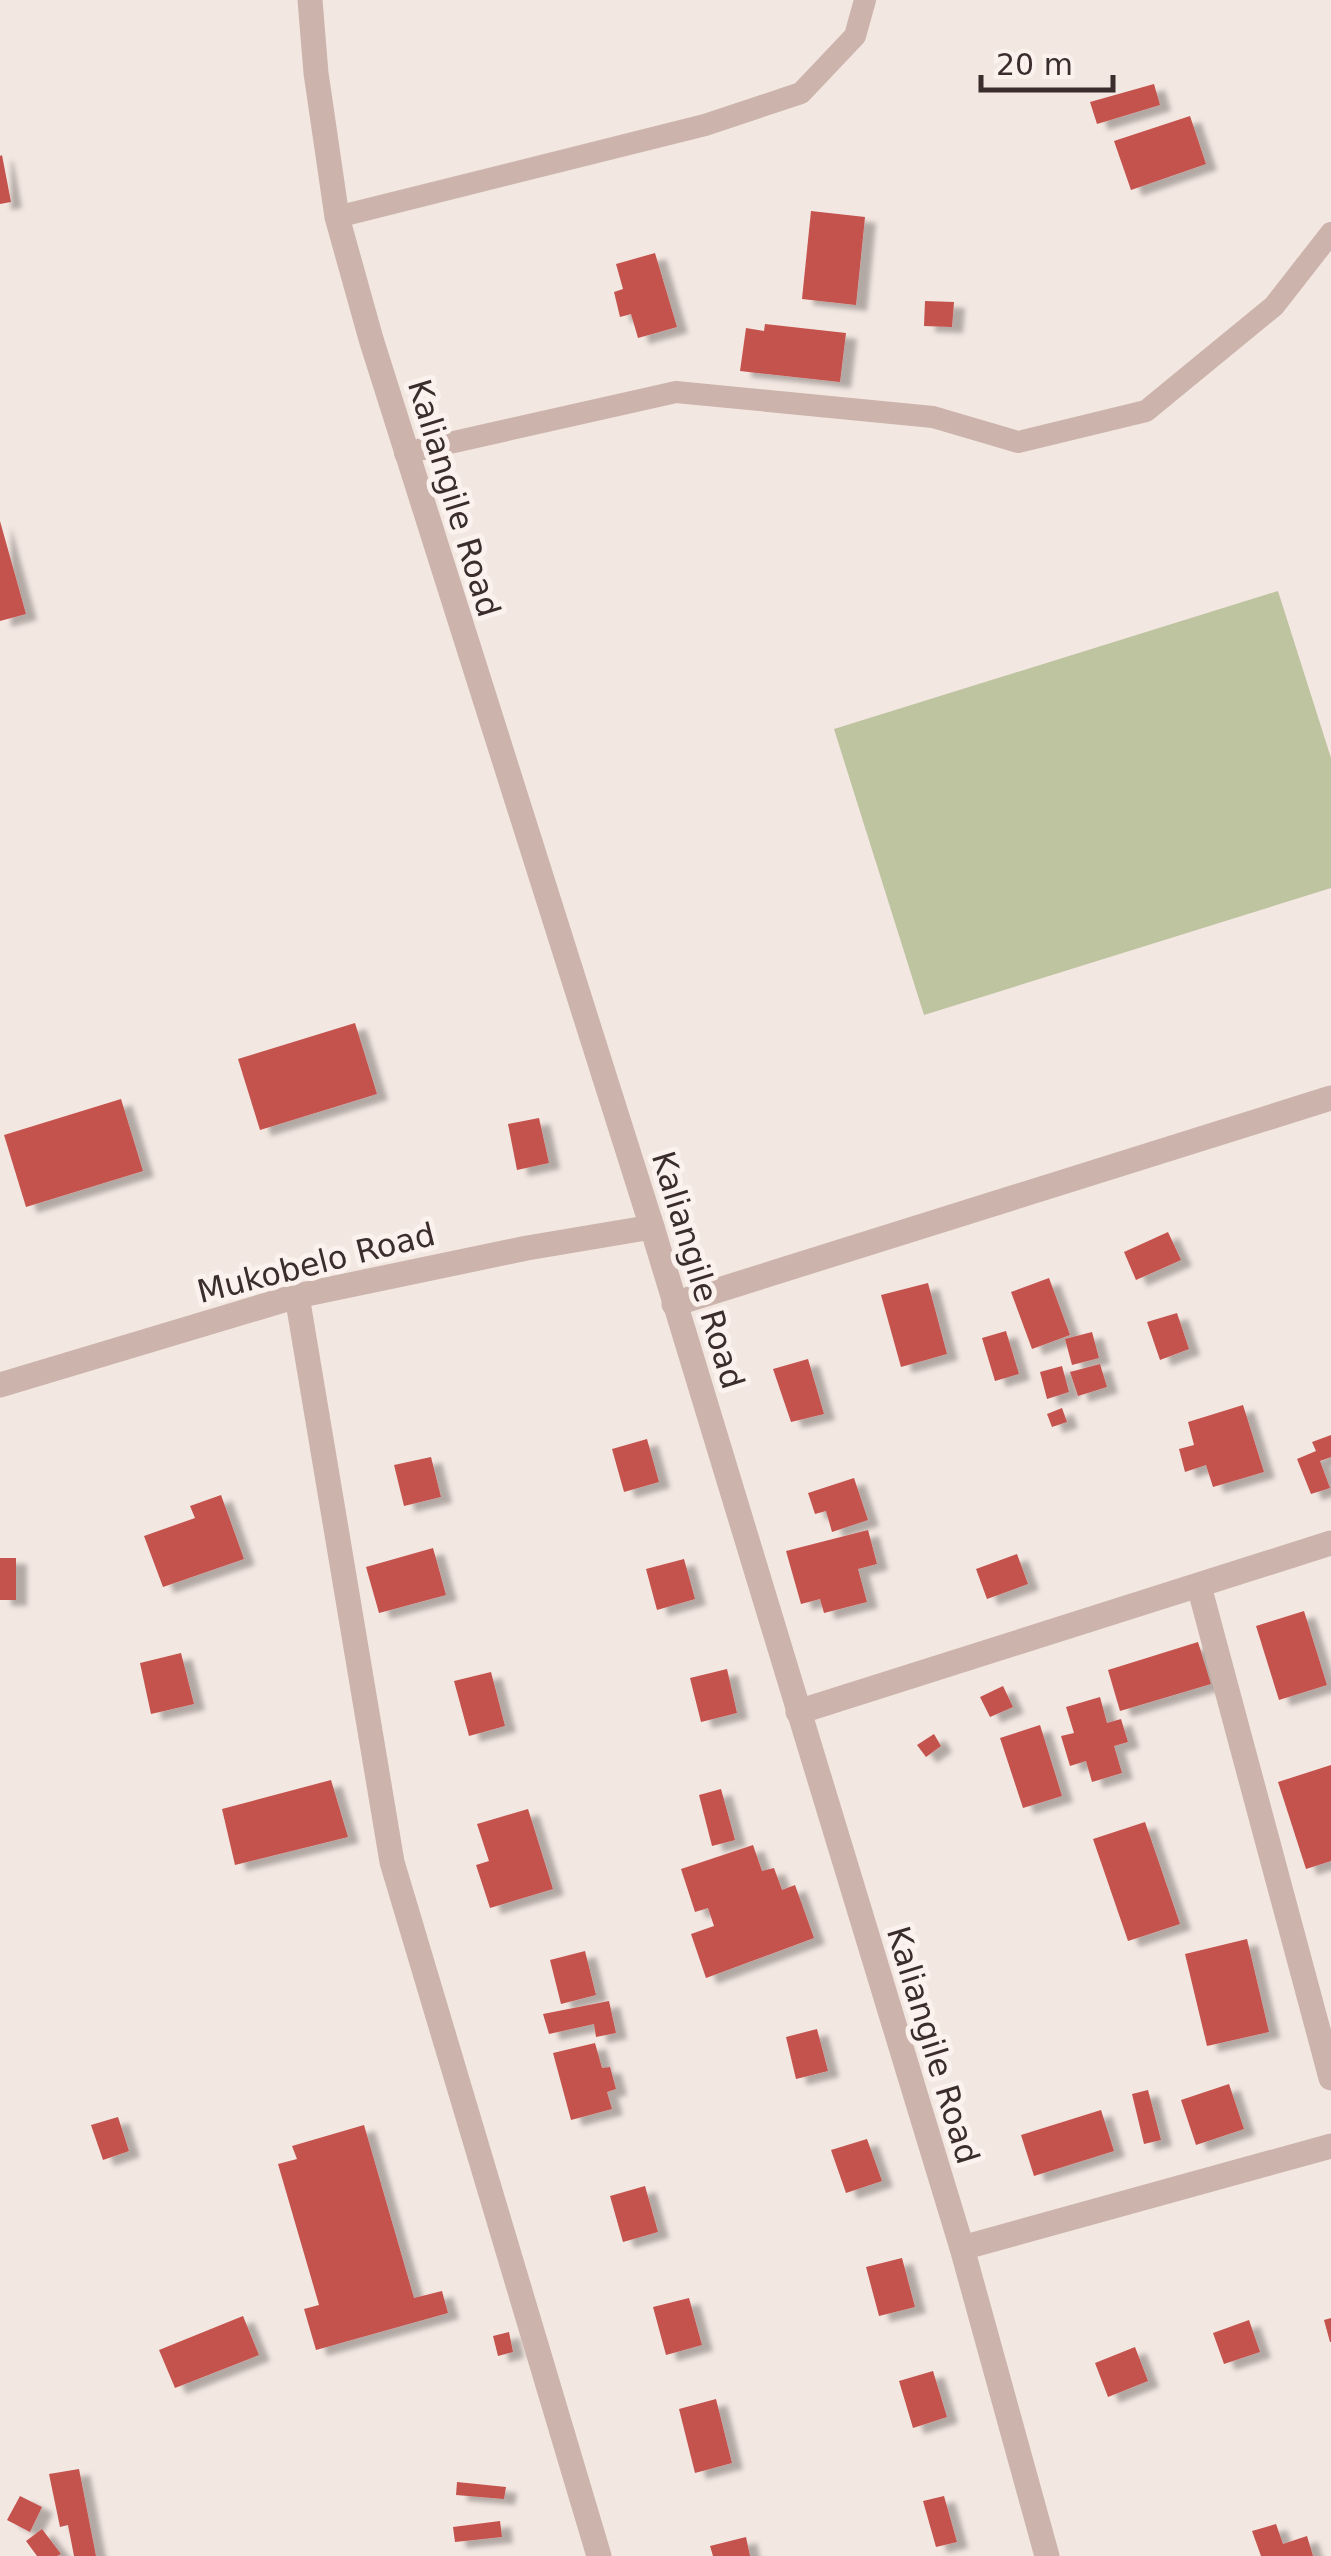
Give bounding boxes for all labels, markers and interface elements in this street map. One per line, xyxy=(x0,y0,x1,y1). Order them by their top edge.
scale bar xyxy=(981,30,1114,92)
text: 20 m xyxy=(996,47,1073,82)
street label: Kaliangile Road xyxy=(400,375,508,621)
street label: Kaliangile Road xyxy=(644,1147,752,1393)
street label: Mukobelo Road xyxy=(193,1215,439,1311)
street label: Kaliangile Road xyxy=(879,1922,987,2168)

